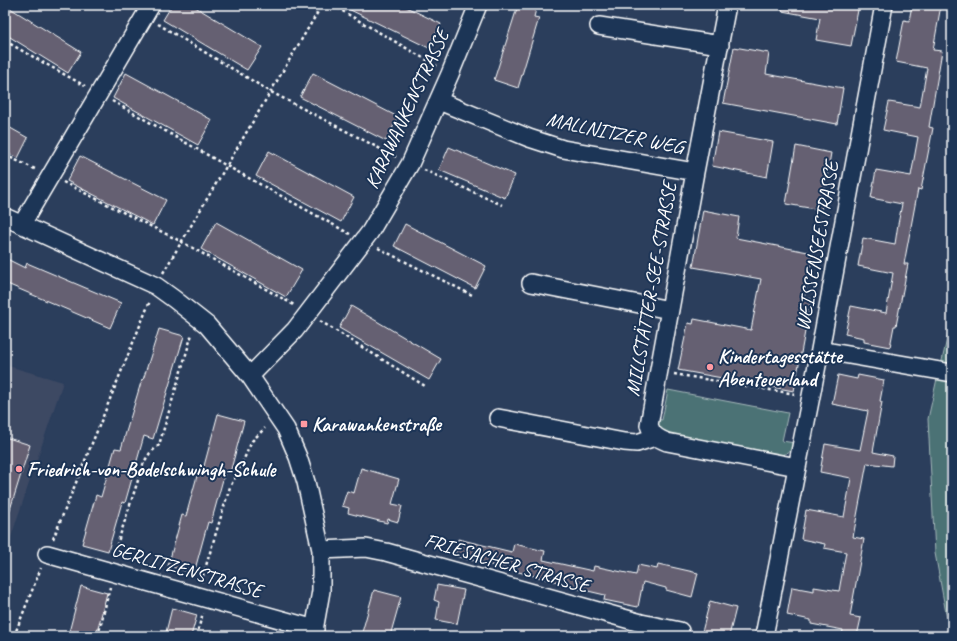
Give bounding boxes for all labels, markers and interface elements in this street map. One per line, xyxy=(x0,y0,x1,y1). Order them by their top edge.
street label: KARAWANKENSTRASSE xyxy=(359,22,456,193)
street label: MALLNITZER WEG xyxy=(544,106,689,160)
street label: WEISSENSEESTRASSE xyxy=(790,157,845,333)
street label: MILLSTÄTTER-SEE-STRASSE xyxy=(620,177,683,398)
place label: Kindertagesstätte Abenteuerland xyxy=(718,344,844,392)
marker: Kindertagesstätte Abenteuerland xyxy=(705,362,715,372)
place label: Karawankenstraße xyxy=(312,412,443,437)
marker: Karawankenstraße xyxy=(299,419,309,429)
place label: Friedrich-von-Bodelschwingh-Schule xyxy=(27,457,277,482)
marker: Friedrich-von-Bodelschwingh-Schule xyxy=(14,464,24,474)
street label: FRIESACHER STRASSE xyxy=(422,528,595,599)
street label: GERLITZENSTRASSE xyxy=(109,537,268,604)

